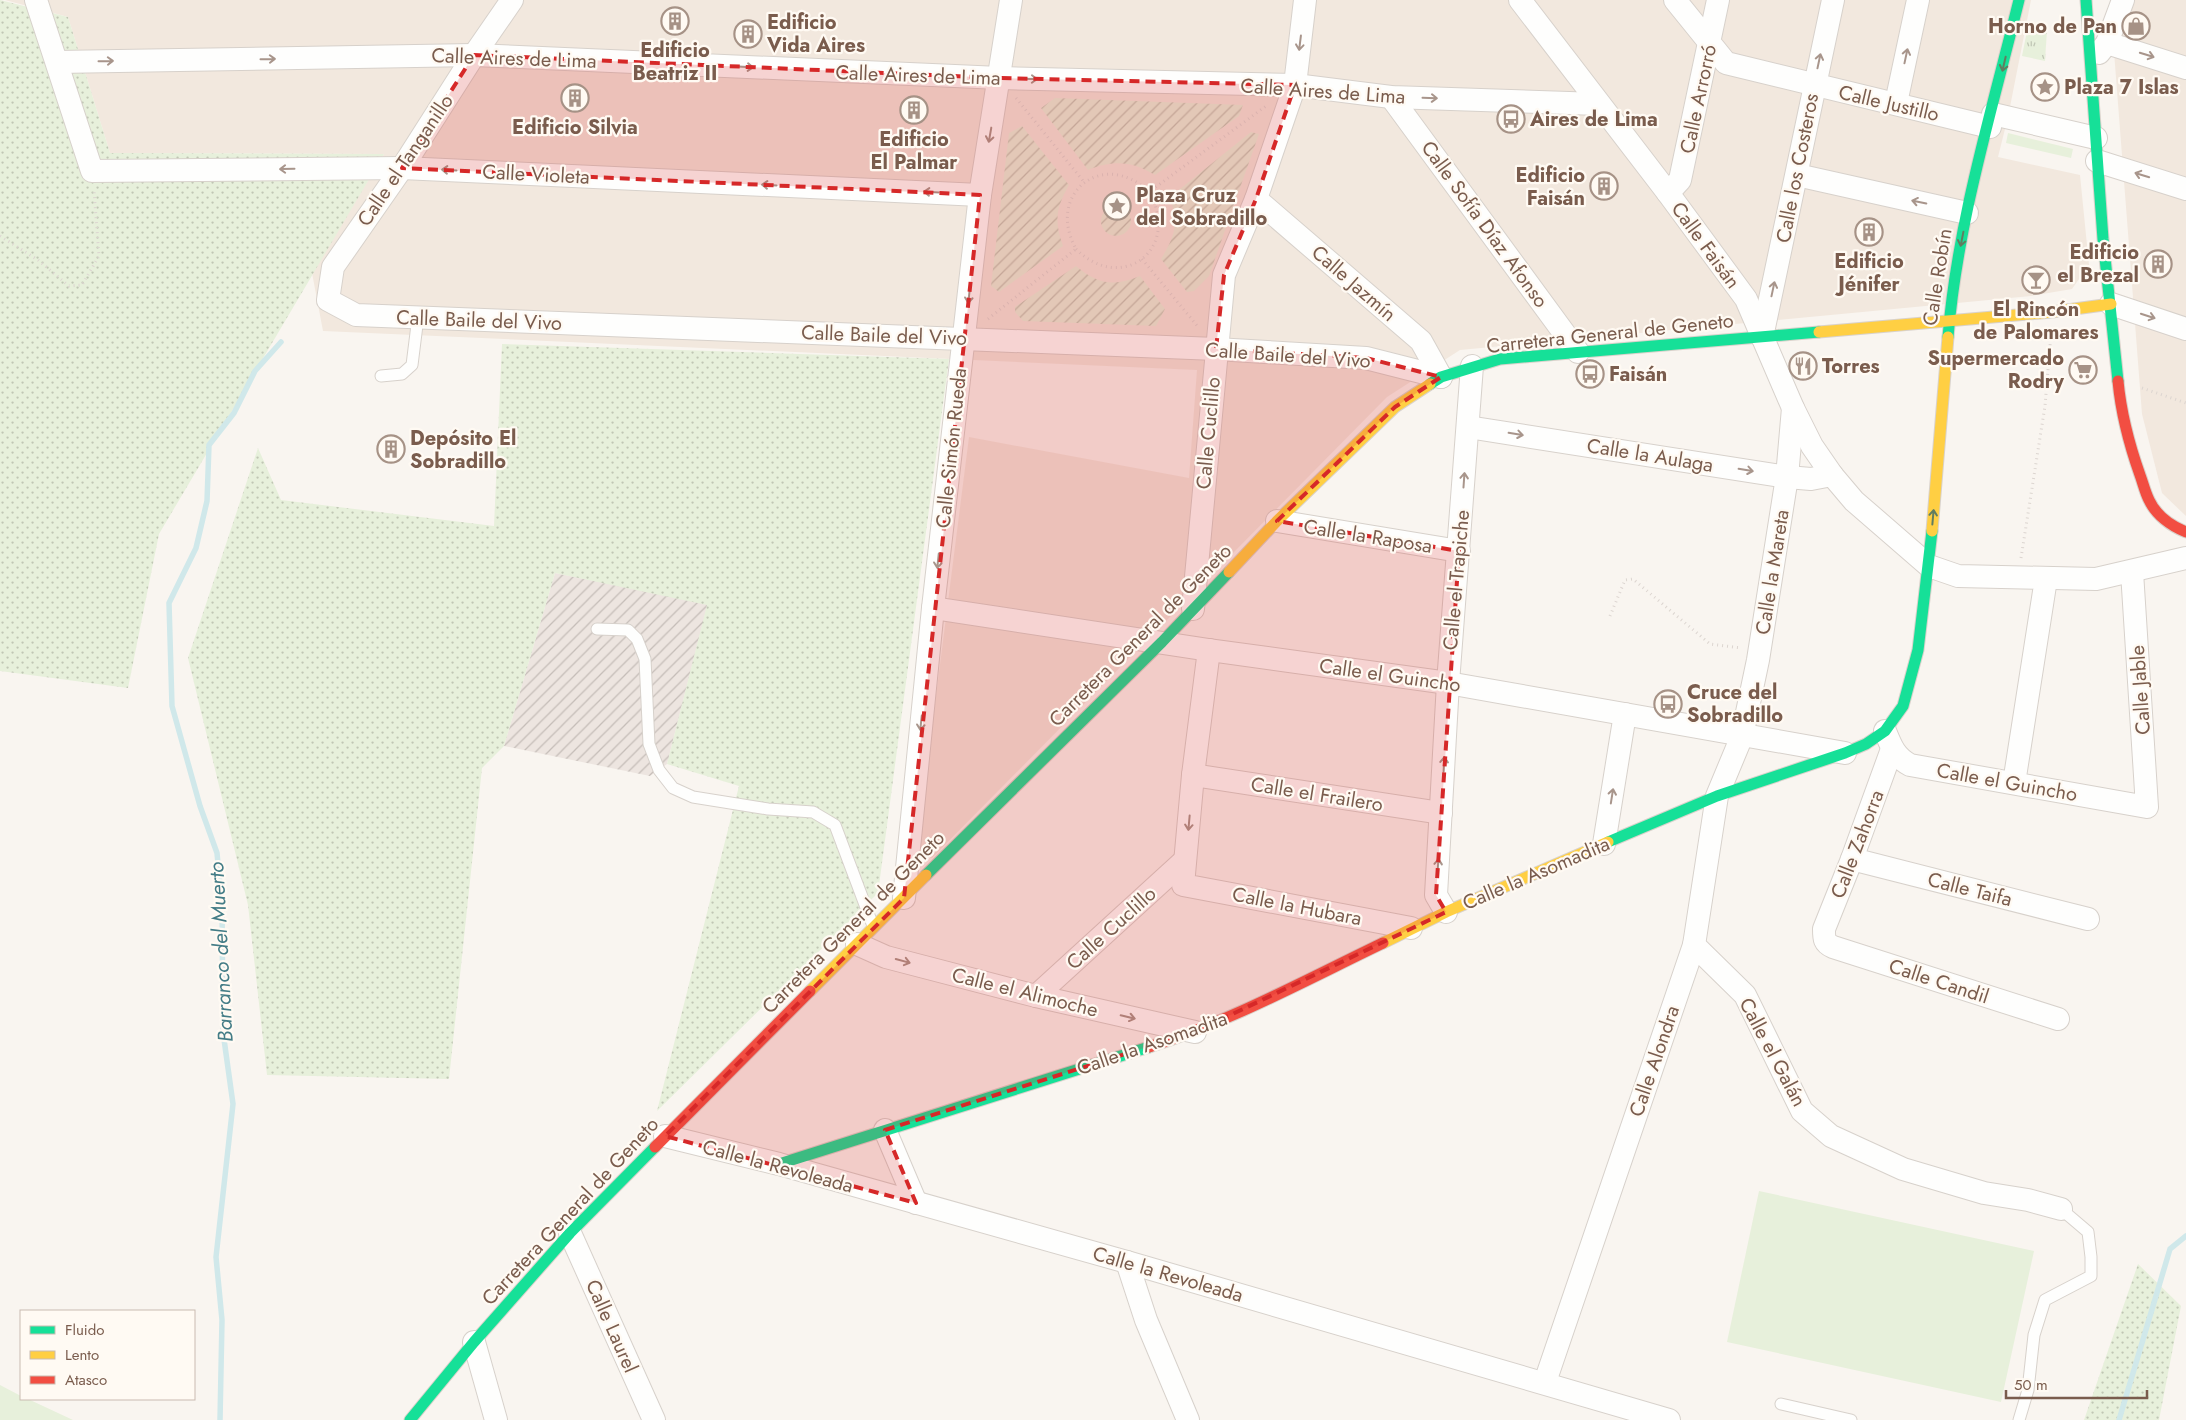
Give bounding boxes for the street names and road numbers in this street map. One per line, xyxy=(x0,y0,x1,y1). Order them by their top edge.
street label: Calle Aires de Lima xyxy=(431,41,597,76)
street label: Calle Arrorró xyxy=(1673,42,1724,156)
street label: Calle Aires de Lima xyxy=(835,58,1001,93)
street label: Calle Aires de Lima xyxy=(1240,71,1406,112)
street label: Calle Justillo xyxy=(1836,78,1942,129)
street label: Calle el Tanganillo xyxy=(350,88,461,232)
street label: Calle los Costeros xyxy=(1769,91,1826,245)
street label: Calle Sofía Díaz Afonso xyxy=(1414,135,1555,314)
street label: Calle Violeta xyxy=(482,157,590,192)
street label: Calle Faisán xyxy=(1664,196,1747,295)
street label: Calle Robín xyxy=(1916,226,1959,328)
street label: Calle Jazmín xyxy=(1305,238,1402,328)
street label: Calle Baile del Vivo xyxy=(396,303,562,338)
street label: Carretera General de Geneto xyxy=(1485,306,1735,361)
street label: Calle Baile del Vivo xyxy=(801,318,967,353)
street label: Calle Baile del Vivo xyxy=(1204,335,1372,376)
street label: Calle Simón Rueda xyxy=(929,366,974,530)
street label: Calle Cuclillo xyxy=(1189,376,1228,490)
street label: Calle la Aulaga xyxy=(1585,431,1715,480)
street label: Calle la Mareta xyxy=(1748,508,1797,637)
street label: Calle el Trapiche xyxy=(1436,509,1477,651)
street label: Calle la Raposa xyxy=(1302,512,1434,561)
street label: Carretera General de Geneto xyxy=(1042,537,1238,733)
street label: Calle Jable xyxy=(2123,644,2158,736)
street label: Calle el Guincho xyxy=(1317,651,1463,700)
street label: Calle el Guincho xyxy=(1934,756,2080,809)
street label: Calle el Frailero xyxy=(1249,770,1385,819)
street label: Calle Zahorra xyxy=(1823,786,1891,903)
street label: Carretera General de Geneto xyxy=(755,824,951,1020)
street label: Calle la Asomadita xyxy=(1458,829,1614,918)
street label: Calle Taifa xyxy=(1925,865,2015,914)
street label: Calle Cuclillo xyxy=(1060,880,1163,977)
street label: Calle la Hubara xyxy=(1230,880,1364,933)
street label: Calle Candil xyxy=(1885,952,1993,1011)
street label: Calle el Alimoche xyxy=(949,960,1101,1025)
street label: Calle el Galán xyxy=(1732,993,1813,1112)
street label: Calle Alondra xyxy=(1622,1002,1687,1121)
street label: Calle la Asomadita xyxy=(1073,1004,1231,1083)
street label: Carretera General de Geneto xyxy=(475,1111,666,1312)
street label: Calle la Revoleada xyxy=(699,1132,857,1201)
street label: Calle la Revoleada xyxy=(1089,1239,1246,1310)
street label: Calle Laurel xyxy=(578,1275,645,1378)

